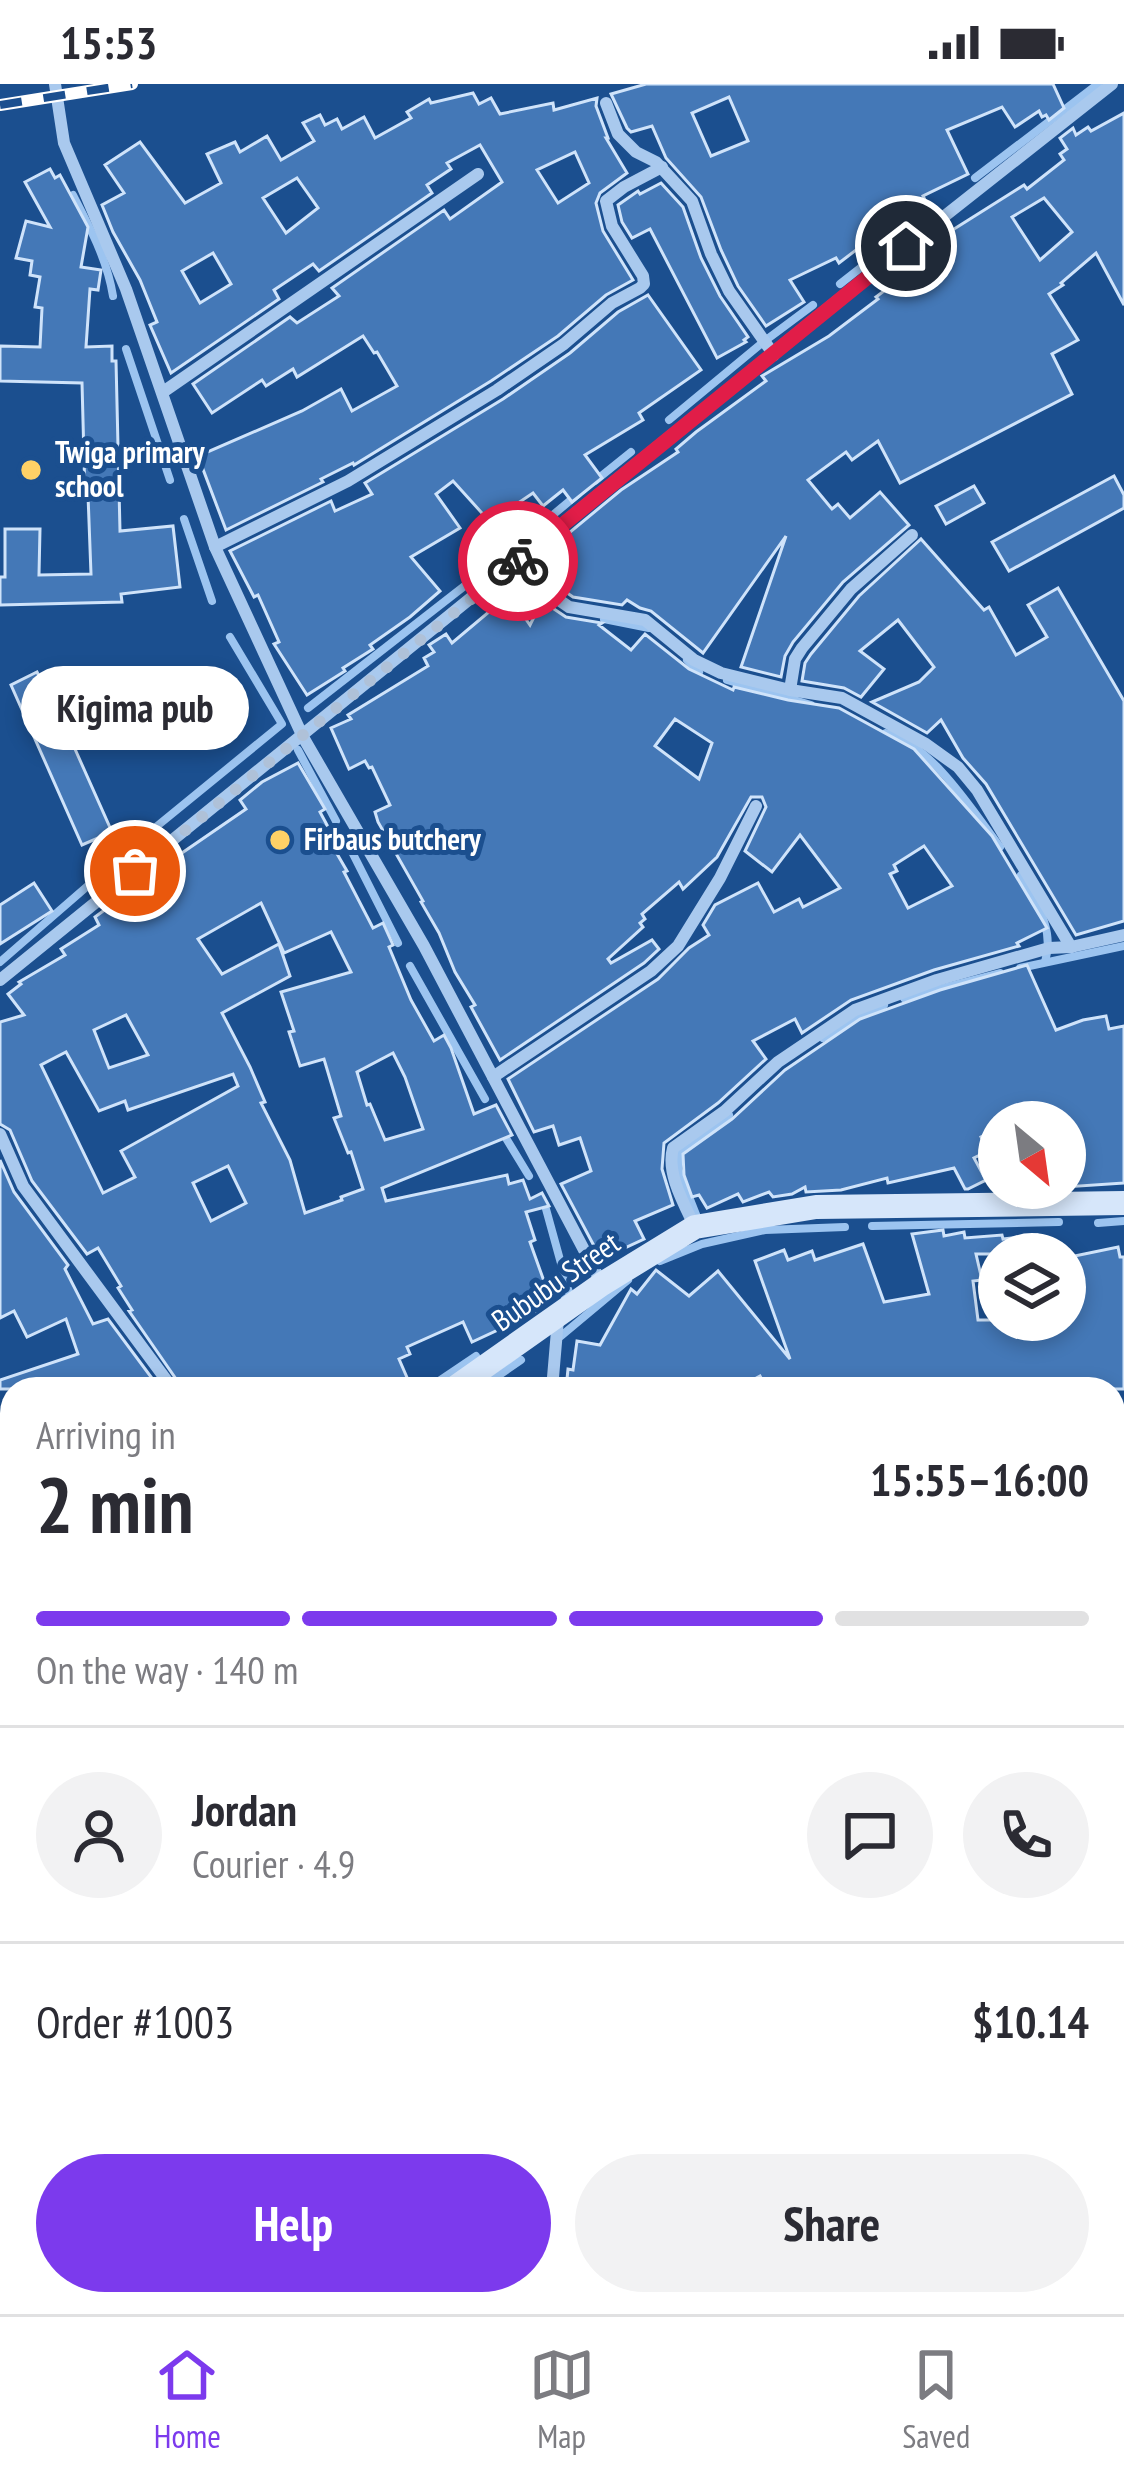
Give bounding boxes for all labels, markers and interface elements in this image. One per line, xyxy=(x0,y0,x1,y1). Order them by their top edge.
text: 15:53 xyxy=(60,13,157,71)
pin xyxy=(855,195,957,297)
icon: home xyxy=(873,213,939,279)
place label: Twiga primary school xyxy=(55,432,206,505)
marker: Twiga primary school xyxy=(18,457,44,483)
courier xyxy=(458,501,578,621)
icon: bike xyxy=(485,528,551,594)
callout: Kigima pub xyxy=(21,667,249,751)
text: Kigima pub xyxy=(56,682,214,733)
place label: Firbaus butchery xyxy=(304,819,482,858)
pin xyxy=(84,820,186,922)
marker: Firbaus butchery xyxy=(267,827,293,853)
icon: bag xyxy=(102,838,168,904)
north arrow xyxy=(978,1101,1086,1209)
map controls xyxy=(978,1101,1086,1341)
street label: Bububu Street xyxy=(483,1222,627,1339)
button: layers xyxy=(978,1233,1086,1341)
text: Arriving in xyxy=(36,1409,176,1460)
text: 15:55–16:00 xyxy=(870,1450,1089,1508)
text: 2 min xyxy=(36,1454,194,1555)
text: On the way · 140 m xyxy=(36,1644,298,1695)
button: person xyxy=(36,1772,162,1898)
button: chat xyxy=(807,1772,933,1898)
button: phone xyxy=(963,1772,1089,1898)
text: Jordan xyxy=(192,1780,297,1838)
text: Courier · 4.9 xyxy=(192,1838,355,1889)
text: Order #1003 xyxy=(36,1992,234,2050)
text: $10.14 xyxy=(972,1992,1089,2050)
button: Help xyxy=(36,2154,551,2292)
button: Share xyxy=(575,2154,1089,2292)
tab: Home xyxy=(154,2342,221,2457)
tab: Map xyxy=(529,2342,595,2457)
tab: Saved xyxy=(902,2342,970,2457)

